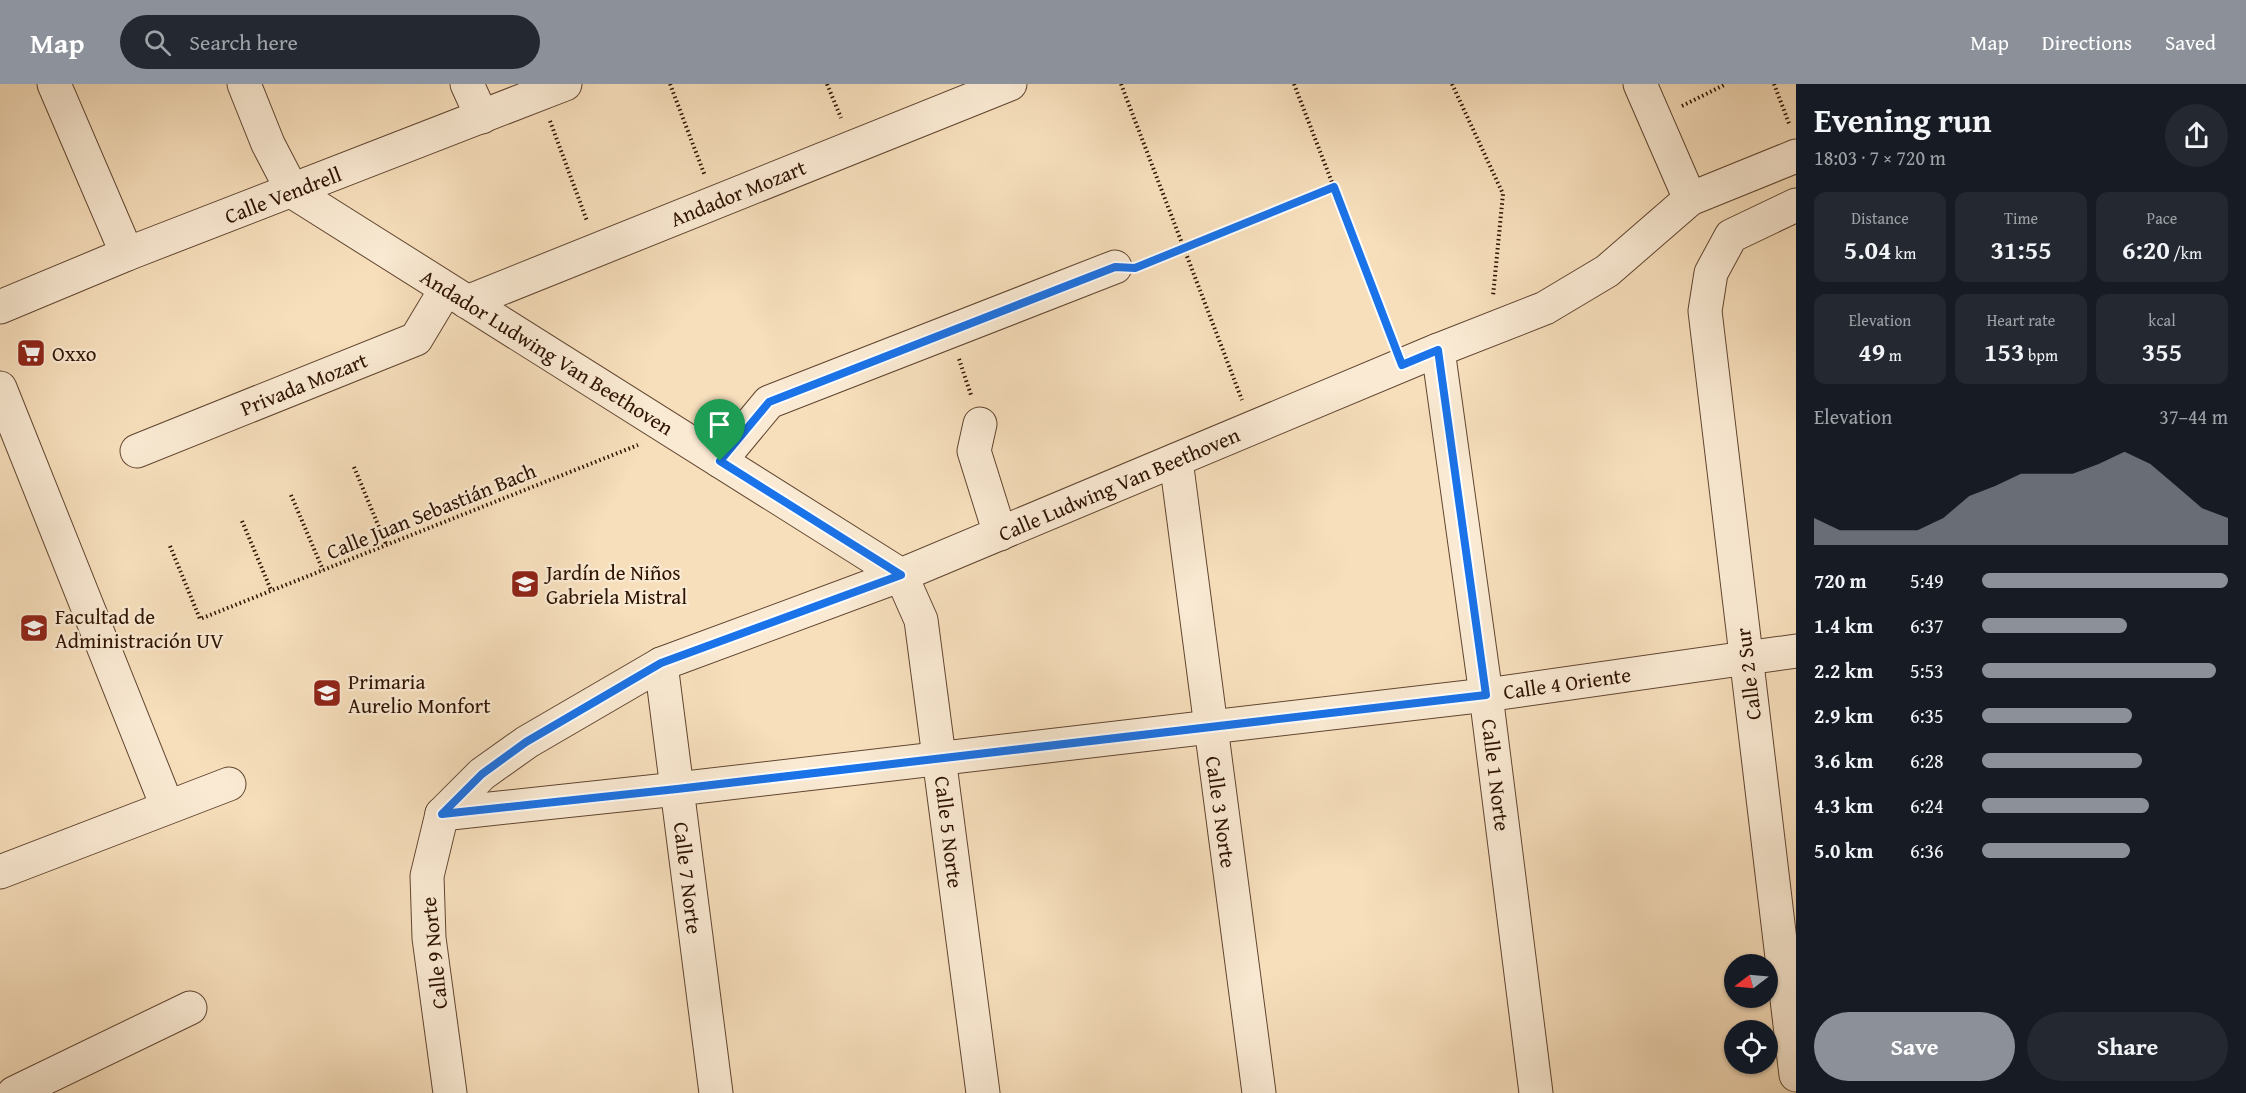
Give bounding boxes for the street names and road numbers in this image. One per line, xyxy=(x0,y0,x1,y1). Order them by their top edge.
street label: Andador Mozart xyxy=(665,151,811,234)
street label: Calle Vendrell xyxy=(220,158,346,232)
street label: Andador Ludwing Van Beethoven xyxy=(415,261,680,443)
street label: Privada Mozart xyxy=(236,344,373,424)
street label: Calle Ludwing Van Beethoven xyxy=(993,419,1245,549)
street label: Calle Juan Sebastián Bach xyxy=(322,455,541,567)
street label: Calle 2 Sur xyxy=(1727,626,1769,722)
street label: Calle 4 Oriente xyxy=(1501,659,1633,707)
street label: Calle 1 Norte xyxy=(1474,717,1518,833)
street label: Calle 3 Norte xyxy=(1198,754,1244,870)
street label: Calle 5 Norte xyxy=(927,774,971,890)
street label: Calle 7 Norte xyxy=(666,820,710,936)
street label: Calle 9 Norte xyxy=(413,895,455,1011)

